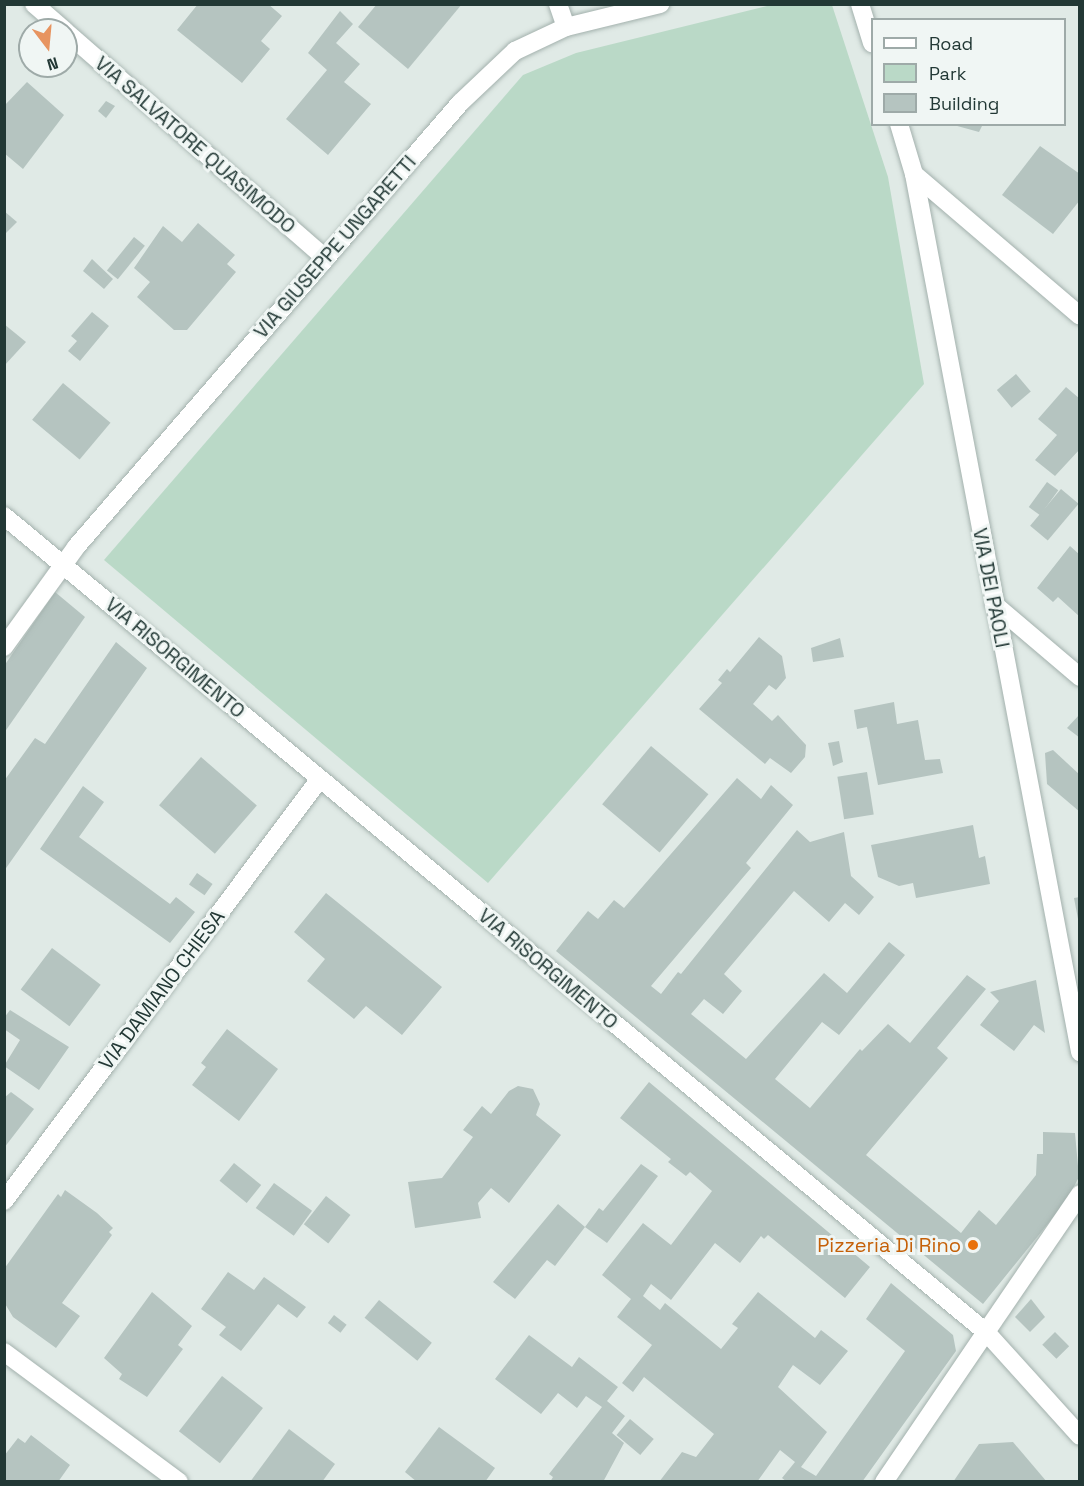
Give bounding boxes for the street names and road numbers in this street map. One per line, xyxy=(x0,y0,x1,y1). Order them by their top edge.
street label: VIA SALVATORE QUASIMODO xyxy=(90,51,300,239)
street label: VIA GIUSEPPE UNGARETTI xyxy=(249,150,421,344)
street label: VIA DEI PAOLI xyxy=(968,526,1014,650)
street label: VIA RISORGIMENTO xyxy=(100,592,250,724)
street label: VIA RISORGIMENTO xyxy=(473,903,623,1035)
street label: VIA DAMIANO CHIESA xyxy=(94,905,230,1075)

